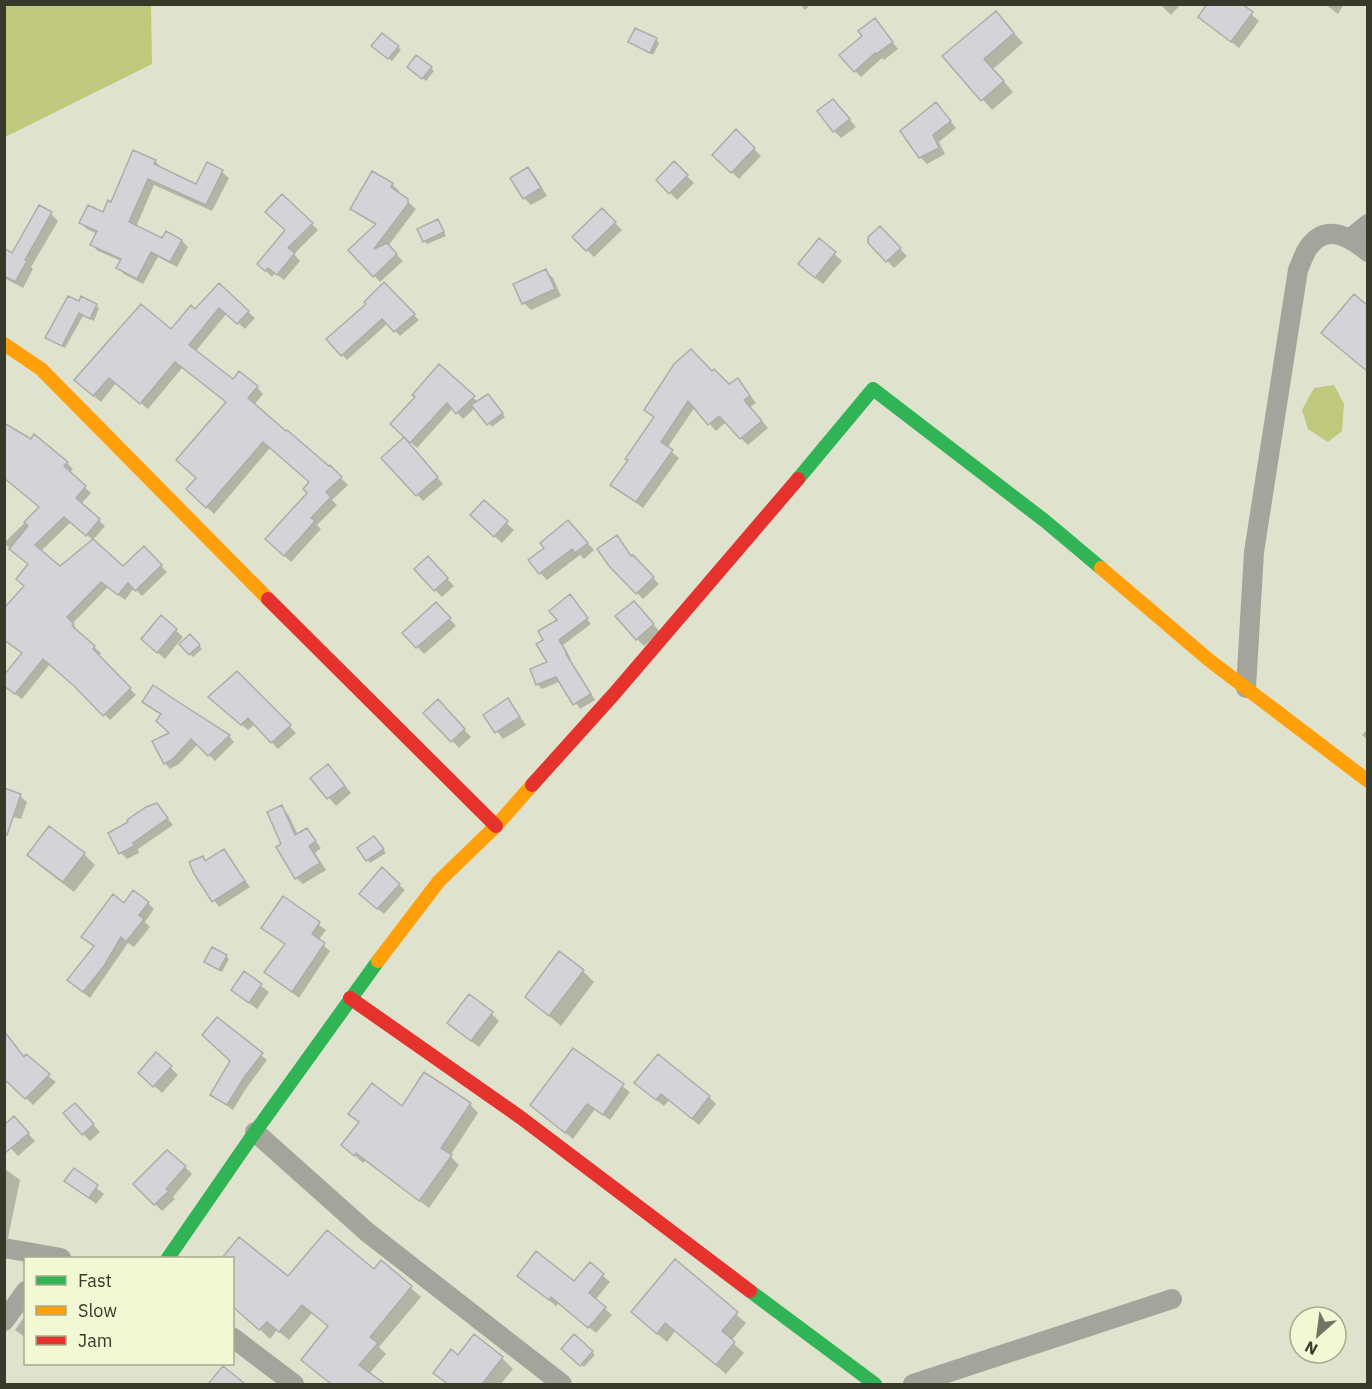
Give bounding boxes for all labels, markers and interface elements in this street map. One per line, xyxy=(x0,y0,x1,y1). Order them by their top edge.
legend xyxy=(24,1257,234,1365)
text: Fast xyxy=(78,1269,112,1292)
text: Slow xyxy=(78,1299,117,1322)
north arrow xyxy=(1288,1305,1348,1365)
text: Jam xyxy=(78,1329,113,1352)
text: N xyxy=(1301,1337,1321,1360)

